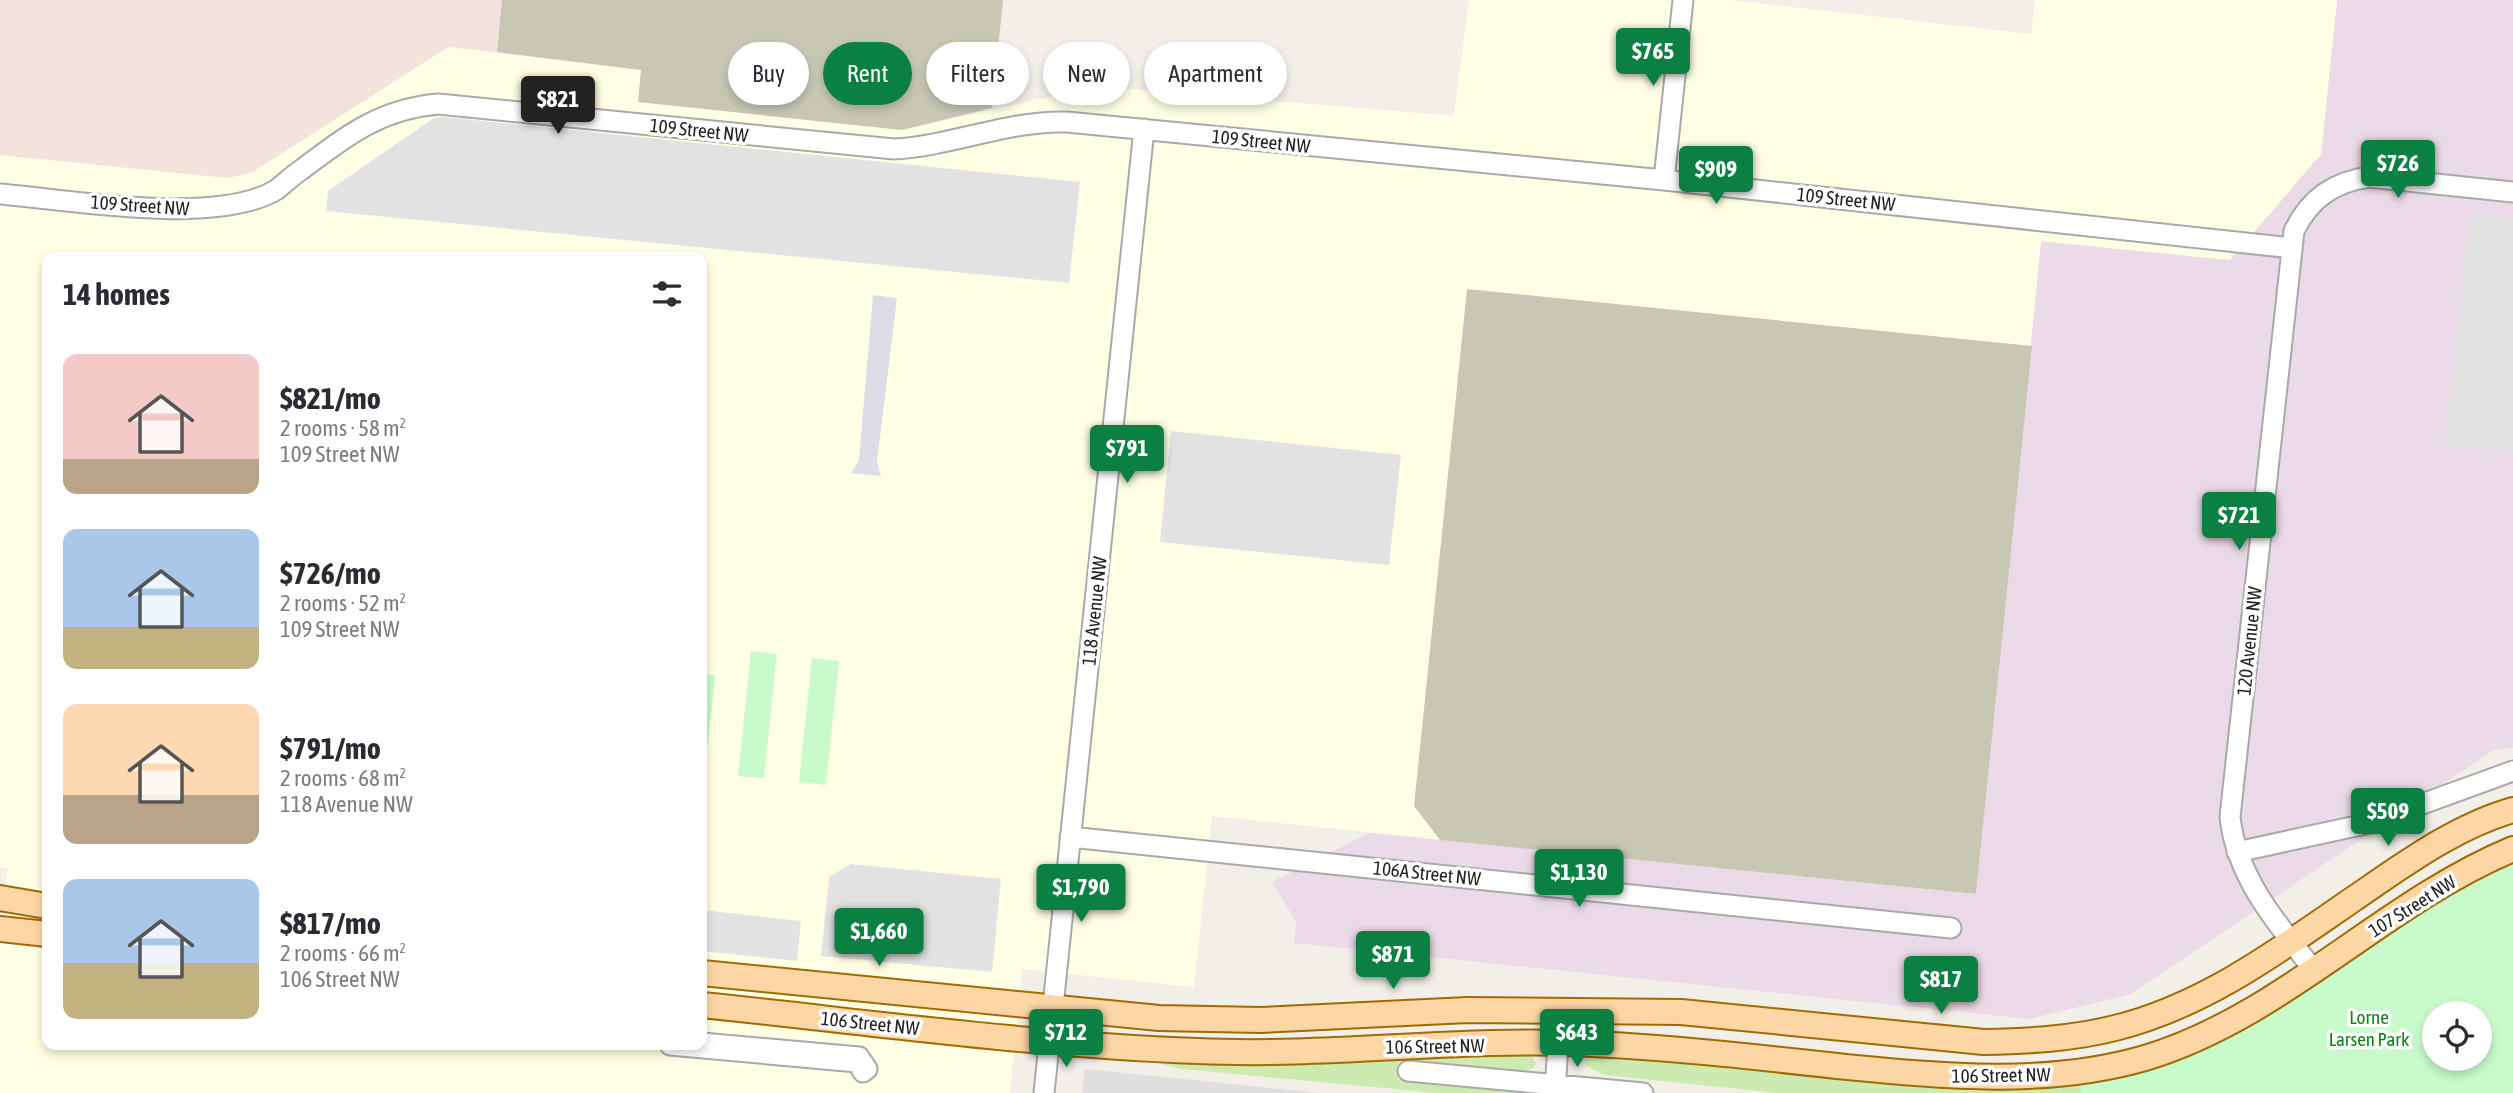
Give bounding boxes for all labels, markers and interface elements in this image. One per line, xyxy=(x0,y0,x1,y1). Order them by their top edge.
pin: $765 xyxy=(1612,28,1694,88)
text: $765 xyxy=(1632,38,1674,64)
chip: Buy xyxy=(728,42,809,105)
chip: Rent xyxy=(823,42,912,105)
chip: Filters xyxy=(926,42,1029,105)
chip: New xyxy=(1043,42,1130,105)
chip: Apartment xyxy=(1144,42,1287,105)
pin: $821 xyxy=(517,76,599,136)
text: $821 xyxy=(537,86,579,112)
street label: 109 Street NW xyxy=(649,114,749,146)
street label: 109 Street NW xyxy=(1211,125,1311,157)
pin: $726 xyxy=(2357,140,2439,200)
pin: $909 xyxy=(1675,146,1757,206)
text: $726 xyxy=(2377,150,2419,176)
text: $909 xyxy=(1695,156,1737,182)
street label: 109 Street NW xyxy=(1796,183,1896,215)
street label: 109 Street NW xyxy=(90,191,190,219)
icon: filters xyxy=(648,275,686,313)
text: 14 homes xyxy=(63,277,170,311)
text: $821/mo xyxy=(280,381,381,415)
icon: home xyxy=(119,382,203,466)
text: 2 rooms · 58 m² xyxy=(280,415,406,441)
pin: $791 xyxy=(1086,426,1168,485)
text: $791 xyxy=(1106,435,1148,461)
text: 109 Street NW xyxy=(280,441,399,467)
pin: $721 xyxy=(2198,492,2280,552)
text: $721 xyxy=(2218,502,2260,528)
street label: 118 Avenue NW xyxy=(1077,555,1111,667)
text: $726/mo xyxy=(280,556,381,590)
icon: home xyxy=(119,557,203,641)
street label: 120 Avenue NW xyxy=(2232,585,2266,697)
text: 2 rooms · 52 m² xyxy=(280,590,406,616)
text: 109 Street NW xyxy=(280,616,399,642)
text: $791/mo xyxy=(280,731,381,765)
icon: home xyxy=(119,732,203,816)
text: 2 rooms · 68 m² xyxy=(280,765,406,791)
pin: $509 xyxy=(2347,788,2429,848)
text: 118 Avenue NW xyxy=(280,791,413,817)
text: $509 xyxy=(2367,798,2409,824)
pin: $1,130 xyxy=(1522,850,1636,909)
street label: 106A Street NW xyxy=(1372,856,1482,890)
text: $1,130 xyxy=(1551,859,1608,885)
pin: $1,790 xyxy=(1024,864,1138,924)
street label: 107 Street NW xyxy=(2364,870,2460,941)
text: $1,790 xyxy=(1053,874,1110,900)
text: $817/mo xyxy=(280,906,381,940)
icon: home xyxy=(119,907,203,991)
pin: $1,660 xyxy=(822,908,936,968)
text: $1,660 xyxy=(851,918,908,944)
pin: $871 xyxy=(1352,932,1434,991)
text: 2 rooms · 66 m² xyxy=(280,940,406,966)
text: $871 xyxy=(1372,941,1414,967)
pin: $817 xyxy=(1900,956,1982,1016)
text: 106 Street NW xyxy=(280,966,399,992)
text: $817 xyxy=(1920,966,1962,992)
map controls xyxy=(2422,1001,2492,1071)
button: locate xyxy=(2422,1001,2492,1071)
park label: Lorne Larsen Park xyxy=(2329,1006,2410,1050)
street label: 106 Street NW xyxy=(820,1007,920,1039)
pin: $712 xyxy=(1025,1010,1107,1069)
pin: $643 xyxy=(1536,1010,1618,1069)
text: $712 xyxy=(1045,1019,1087,1045)
text: $643 xyxy=(1556,1019,1598,1045)
street label: 106 Street NW xyxy=(1385,1034,1485,1058)
street label: 106 Street NW xyxy=(1951,1063,2051,1087)

